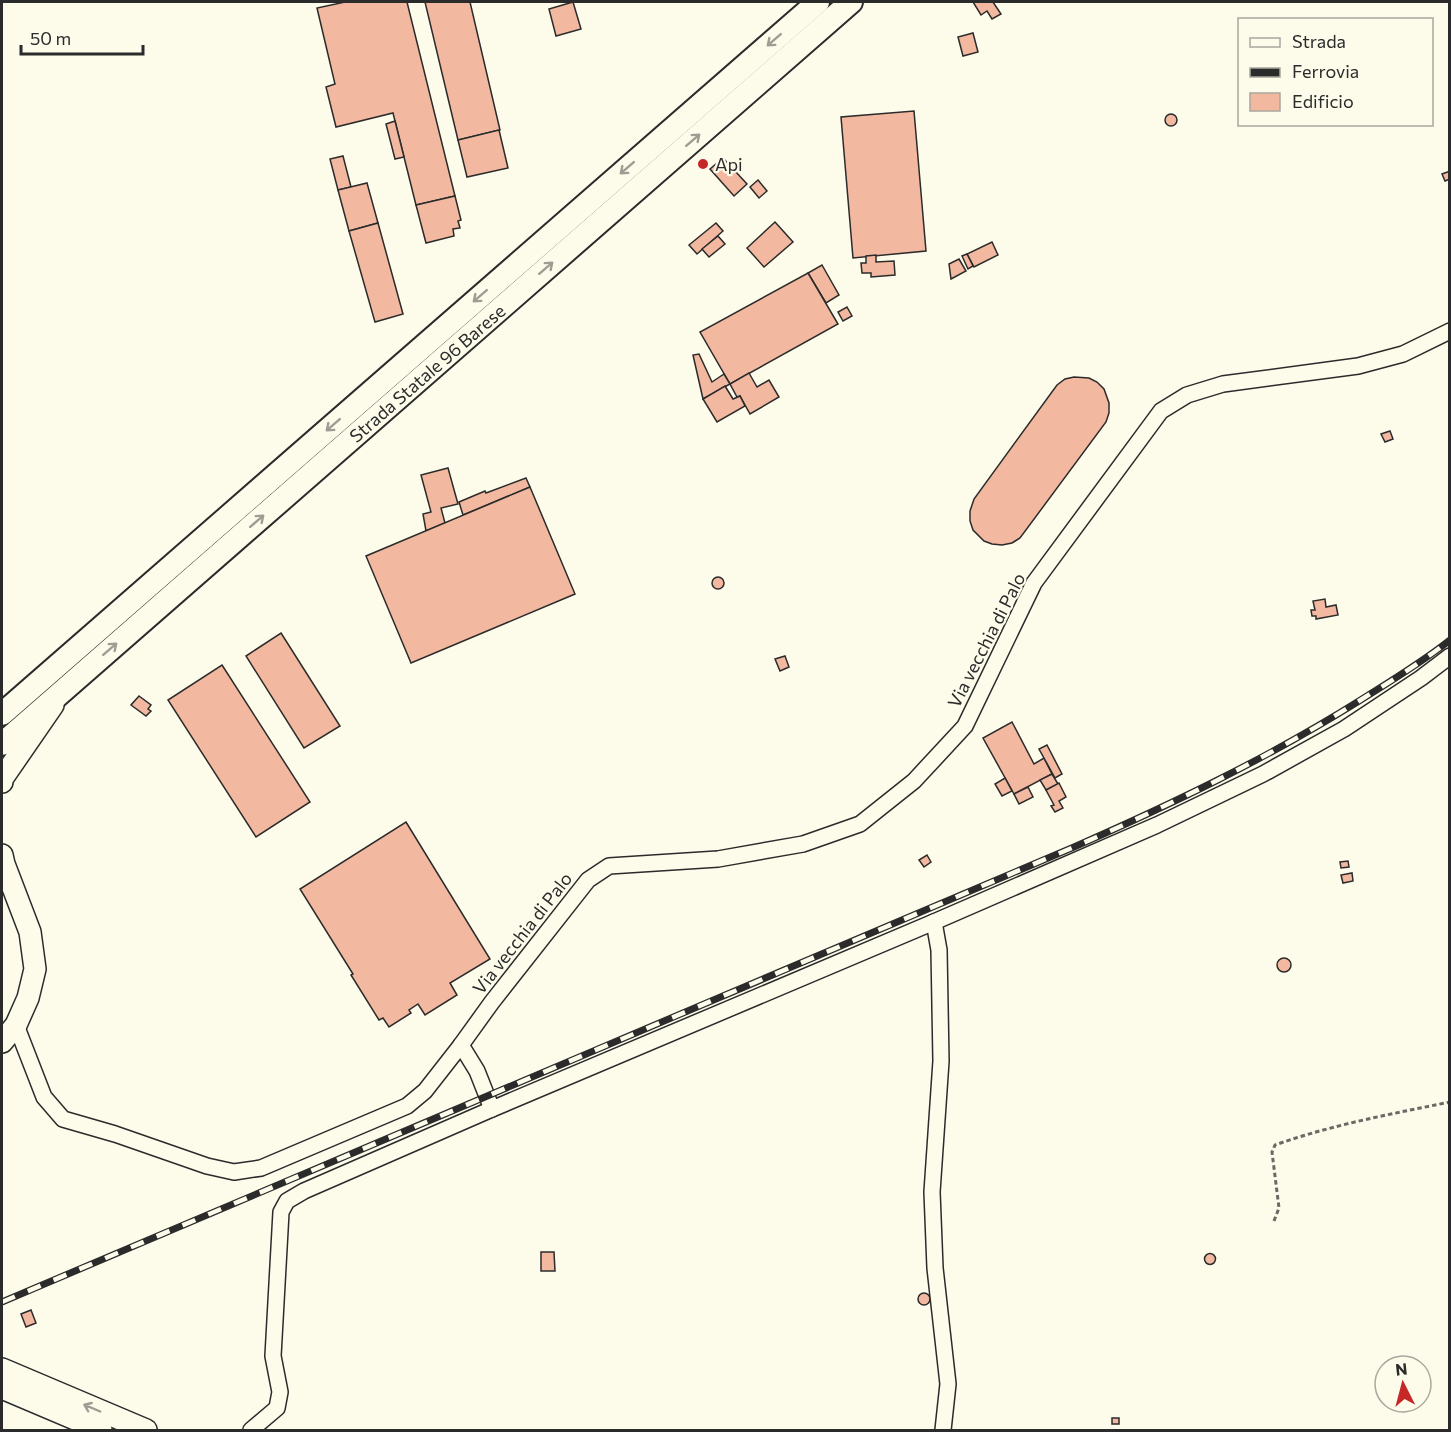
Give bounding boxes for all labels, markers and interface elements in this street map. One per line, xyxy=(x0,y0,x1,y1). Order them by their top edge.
scale bar xyxy=(21,18,142,56)
legend xyxy=(1238,18,1433,126)
text: 50 m xyxy=(30,27,71,49)
text: Strada xyxy=(1292,30,1346,52)
one-way arrow xyxy=(767,33,782,47)
text: Ferrovia xyxy=(1292,60,1359,82)
text: Edificio xyxy=(1292,90,1354,112)
one-way arrow xyxy=(685,133,700,147)
place label: Api xyxy=(715,153,743,175)
marker: Api xyxy=(696,157,710,171)
one-way arrow xyxy=(620,161,635,175)
one-way arrow xyxy=(538,261,553,275)
one-way arrow xyxy=(472,290,488,303)
street label: Strada Statale 96 Barese xyxy=(345,299,509,447)
one-way arrow xyxy=(326,418,341,432)
one-way arrow xyxy=(249,514,264,528)
street label: Via vecchia di Palo xyxy=(943,569,1029,711)
one-way arrow xyxy=(102,643,118,656)
street label: Via vecchia di Palo xyxy=(468,868,576,998)
north arrow xyxy=(1373,1354,1433,1414)
text: N xyxy=(1394,1359,1408,1379)
one-way arrow xyxy=(83,1401,101,1412)

